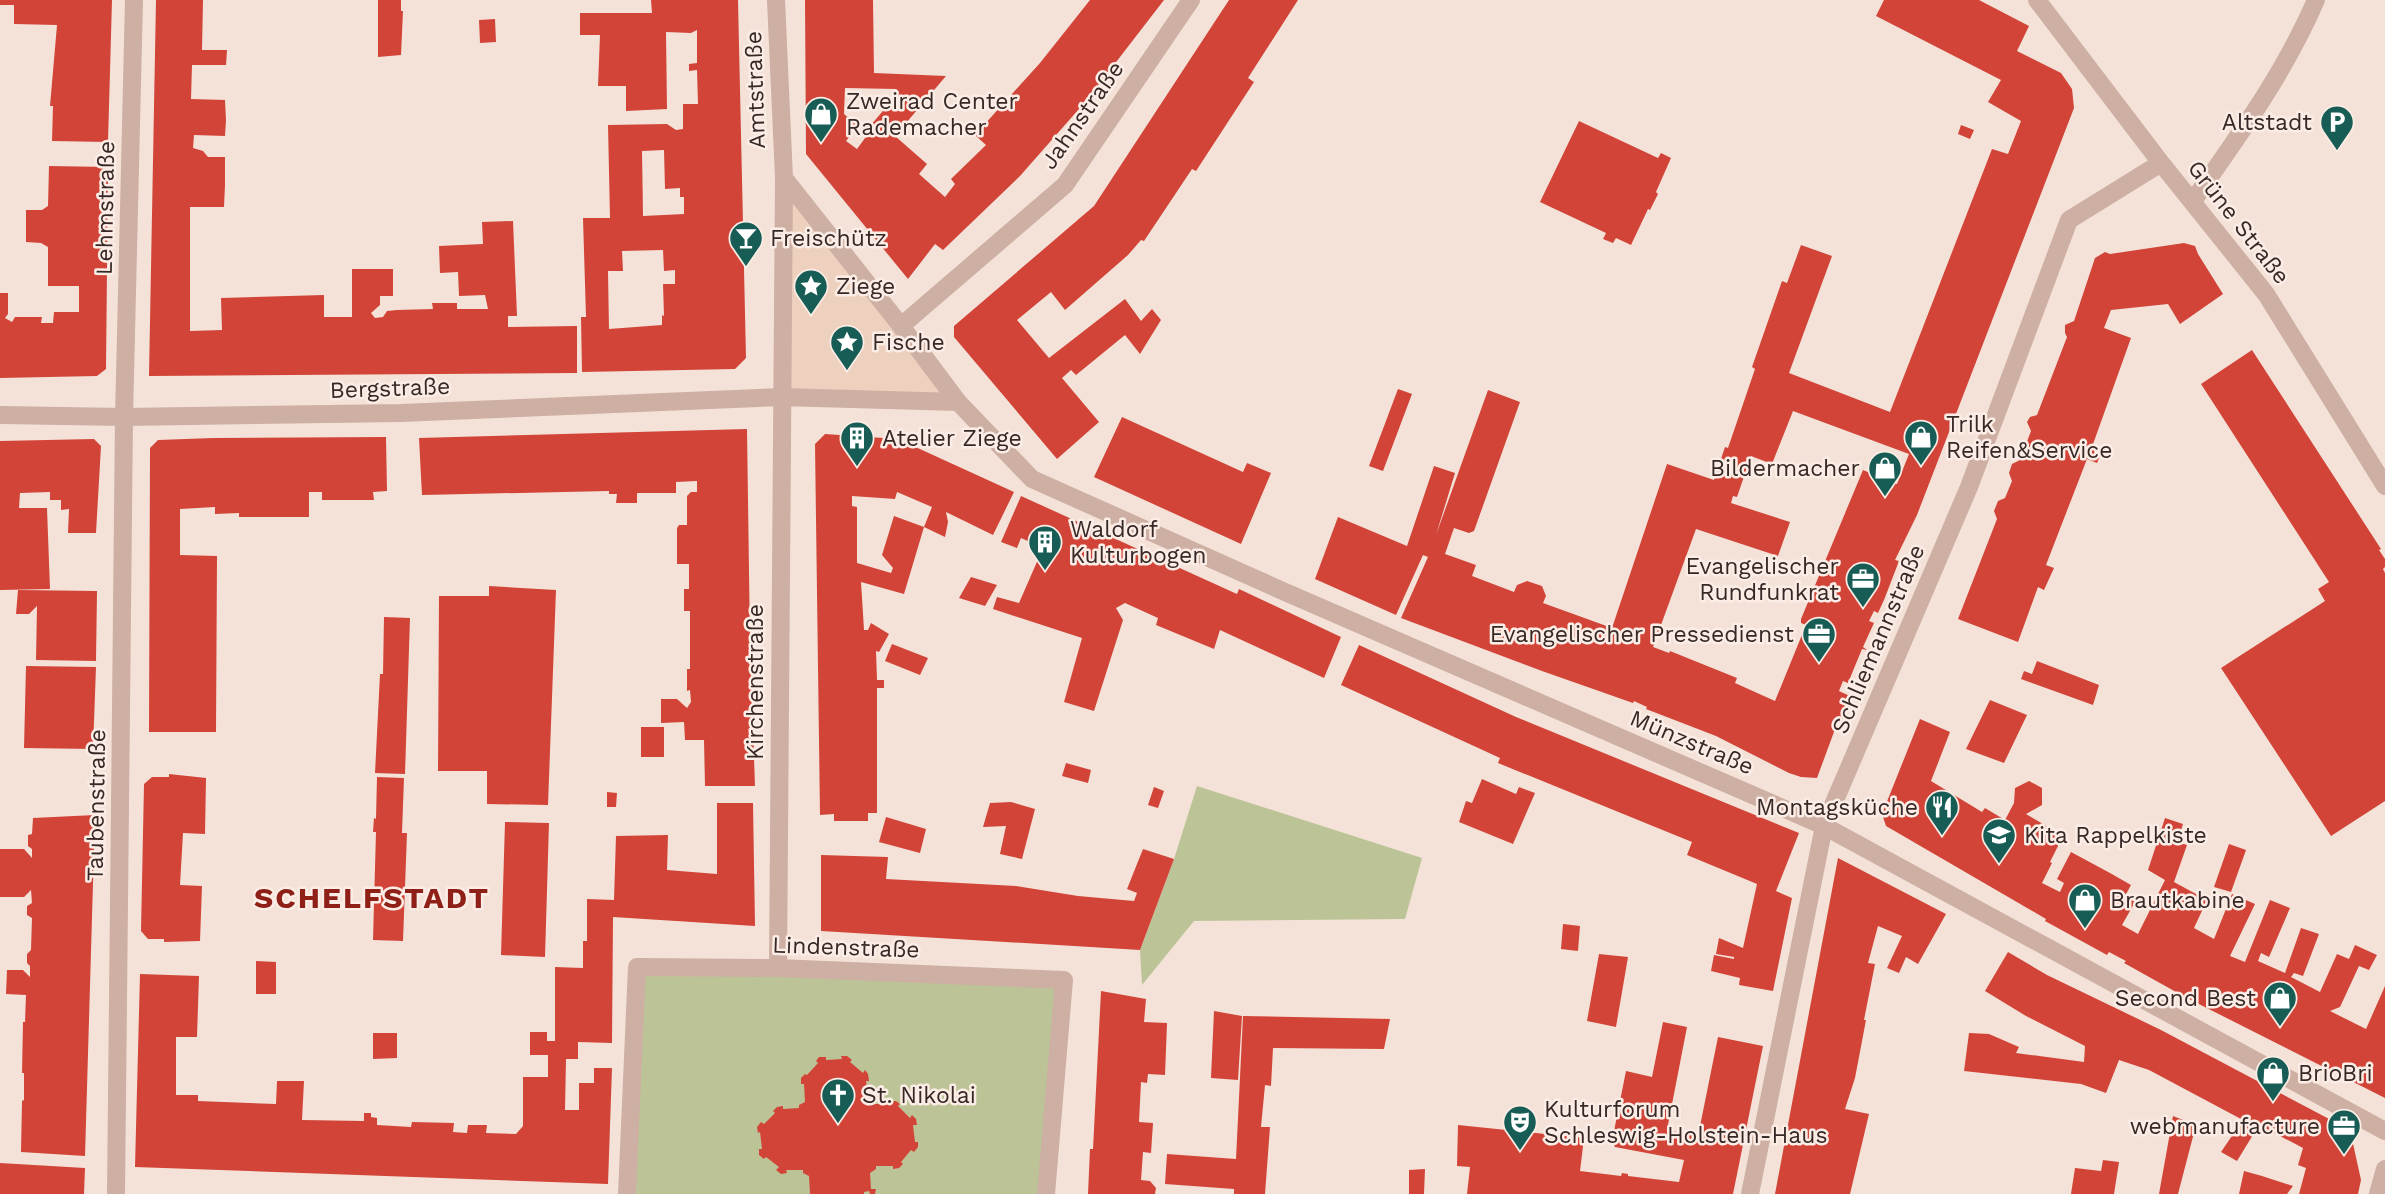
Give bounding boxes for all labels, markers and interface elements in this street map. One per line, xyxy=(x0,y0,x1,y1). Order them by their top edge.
street label: Amtstraße xyxy=(740,31,771,149)
street label: Jahnstraße xyxy=(1035,56,1129,174)
place label: Zweirad Center Rademacher xyxy=(846,88,1018,141)
shop icon: Zweirad Center Rademacher xyxy=(802,95,840,144)
parking icon: Altstadt xyxy=(2318,103,2356,152)
place label: Altstadt xyxy=(2222,109,2312,136)
street label: Lehmstraße xyxy=(91,141,120,275)
street label: Grüne Straße xyxy=(2182,155,2295,290)
bar icon: Freischütz xyxy=(727,219,765,268)
place label: Freischütz xyxy=(770,225,887,252)
place icon: Ziege xyxy=(792,267,830,316)
place label: Ziege xyxy=(836,273,895,300)
place icon: Fische xyxy=(828,323,866,372)
place label: Fische xyxy=(872,329,945,356)
street label: Bergstraße xyxy=(329,373,451,404)
place label: Trilk Reifen&Service xyxy=(1946,411,2112,464)
shop icon: Trilk Reifen&Service xyxy=(1902,418,1940,467)
building icon: Atelier Ziege xyxy=(838,419,876,468)
place label: Atelier Ziege xyxy=(882,425,1022,452)
shop icon: Bildermacher xyxy=(1866,449,1904,498)
place label: Bildermacher xyxy=(1710,455,1860,482)
place label: Waldorf Kulturbogen xyxy=(1070,516,1206,569)
building icon: Waldorf Kulturbogen xyxy=(1026,523,1064,572)
street label: Schliemannstraße xyxy=(1826,540,1931,738)
place label: Evangelischer Rundfunkrat xyxy=(1686,553,1839,606)
office icon: Evangelischer Rundfunkrat xyxy=(1844,560,1882,609)
street label: Kirchenstraße xyxy=(742,604,769,760)
office icon: Evangelischer Pressedienst xyxy=(1800,615,1838,664)
place label: Evangelischer Pressedienst xyxy=(1490,621,1794,648)
street label: Münzstraße xyxy=(1626,704,1758,781)
street label: Taubenstraße xyxy=(82,729,111,881)
restaurant icon: Montagsküche xyxy=(1923,788,1961,837)
place label: Montagsküche xyxy=(1756,794,1918,821)
school or university icon: Kita Rappelkiste xyxy=(1980,816,2018,865)
place label: Kita Rappelkiste xyxy=(2024,822,2207,849)
district label: SCHELFSTADT xyxy=(254,880,490,915)
shop icon: Brautkabine xyxy=(2066,881,2104,930)
place label: Brautkabine xyxy=(2110,887,2245,914)
street label: Lindenstraße xyxy=(772,931,920,964)
shop icon: Second Best xyxy=(2261,979,2299,1028)
place label: Second Best xyxy=(2115,985,2256,1012)
shop icon: BrioBri xyxy=(2254,1054,2292,1103)
place label: BrioBri xyxy=(2298,1060,2373,1087)
church icon: St. Nikolai xyxy=(819,1076,857,1125)
place label: St. Nikolai xyxy=(862,1082,976,1109)
place label: Kulturforum Schleswig-Holstein-Haus xyxy=(1544,1096,1828,1149)
theatre icon: Kulturforum Schleswig-Holstein-Haus xyxy=(1501,1103,1539,1152)
office icon: webmanufacture xyxy=(2325,1107,2363,1156)
place label: webmanufacture xyxy=(2130,1113,2320,1140)

